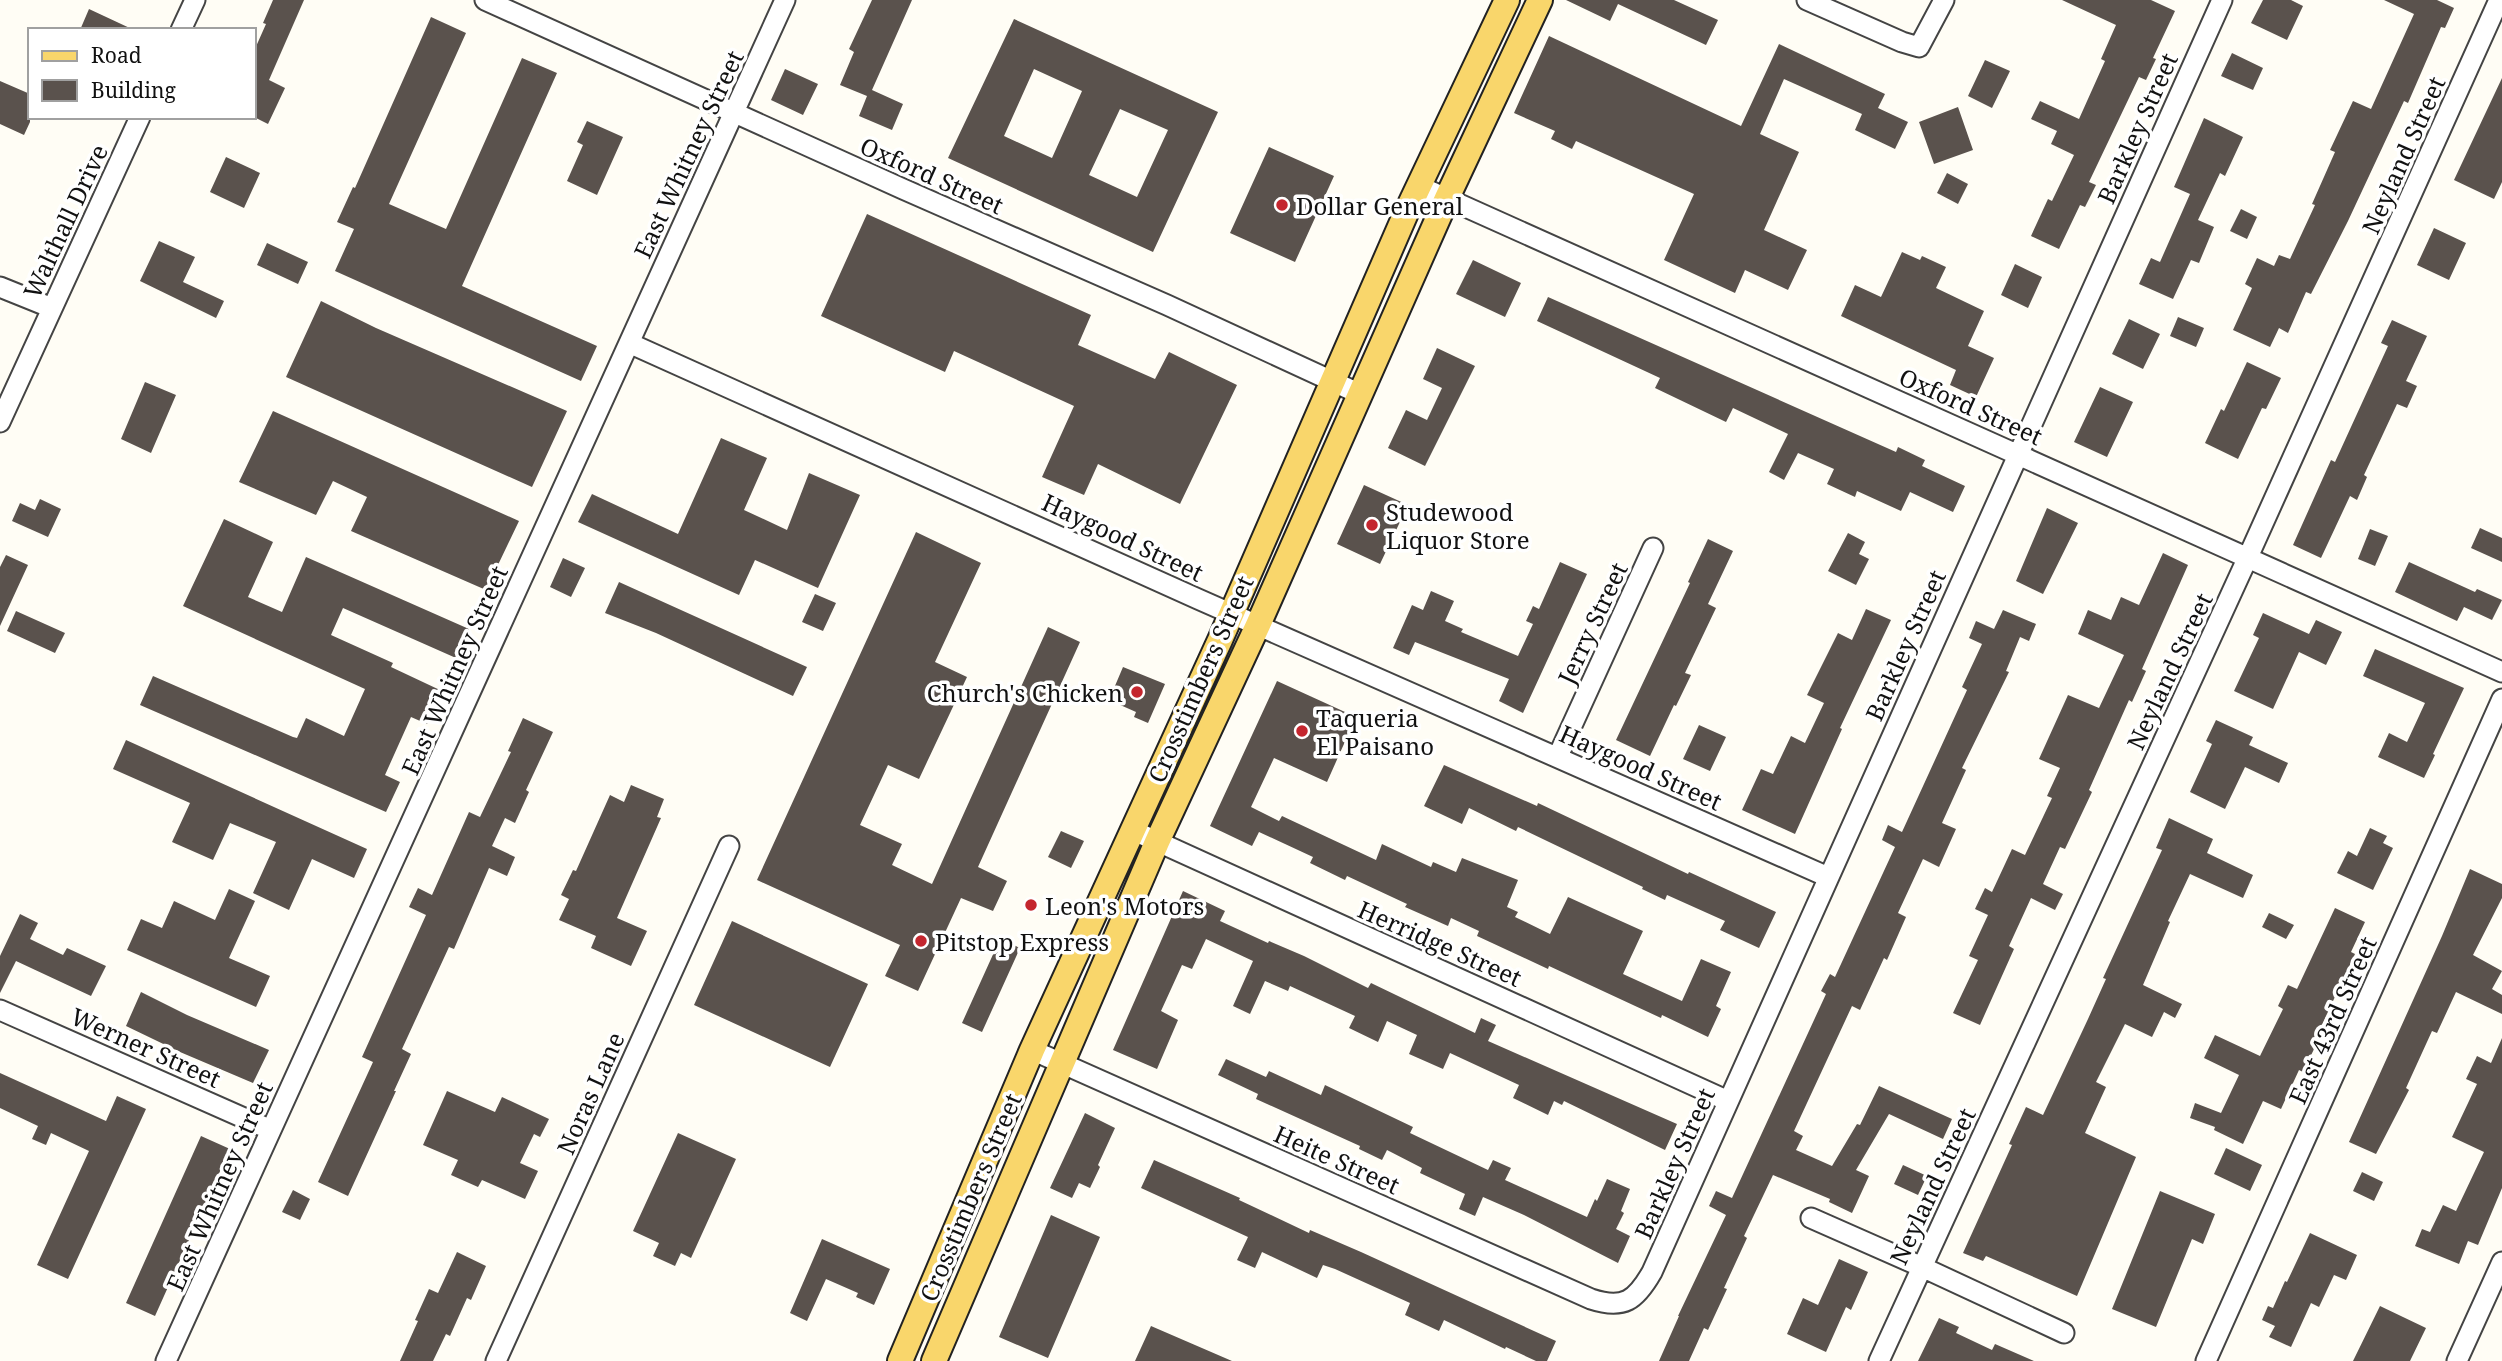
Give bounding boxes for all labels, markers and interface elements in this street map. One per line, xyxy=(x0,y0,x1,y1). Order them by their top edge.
legend xyxy=(28,28,256,119)
text: Road xyxy=(91,41,142,69)
street label: East Whitney Street xyxy=(625,45,751,263)
street label: Barkley Street xyxy=(2089,47,2185,209)
street label: Neyland Street xyxy=(2354,71,2452,239)
text: Building xyxy=(91,76,176,104)
street label: Oxford Street xyxy=(855,129,1009,221)
street label: Walthall Drive xyxy=(15,139,115,303)
place label: Dollar General xyxy=(1296,189,1464,222)
marker: Dollar General xyxy=(1274,197,1290,213)
street label: Oxford Street xyxy=(1894,360,2048,452)
street label: Haygood Street xyxy=(1037,485,1209,589)
place label: Studewood Liquor Store xyxy=(1386,495,1530,556)
marker: Studewood Liquor Store xyxy=(1364,517,1380,533)
street label: Jerry Street xyxy=(1549,557,1635,690)
street label: East Whitney Street xyxy=(393,560,515,780)
street label: Barkley Street xyxy=(1857,564,1953,726)
street label: Crosstimbers Street xyxy=(1140,570,1260,788)
street label: Neyland Street xyxy=(2118,587,2220,755)
place label: Church's Chicken xyxy=(927,676,1123,709)
marker: Church's Chicken xyxy=(1129,684,1145,700)
place label: Taqueria El Paisano xyxy=(1316,701,1434,762)
street label: Haygood Street xyxy=(1555,717,1727,817)
marker: Taqueria El Paisano xyxy=(1294,723,1310,739)
place label: Leon's Motors xyxy=(1045,889,1204,922)
street label: Herridge Street xyxy=(1353,892,1527,994)
marker: Leon's Motors xyxy=(1023,897,1039,913)
place label: Pitstop Express xyxy=(935,925,1109,958)
street label: East 43rd Street xyxy=(2280,931,2384,1109)
marker: Pitstop Express xyxy=(913,933,929,949)
street label: Werner Street xyxy=(66,999,226,1095)
street label: Noras Lane xyxy=(548,1027,632,1159)
street label: East Whitney Street xyxy=(158,1076,280,1296)
street label: Barkley Street xyxy=(1626,1082,1722,1244)
street label: Crosstimbers Street xyxy=(911,1088,1029,1306)
street label: Neyland Street xyxy=(1881,1102,1983,1270)
street label: Heite Street xyxy=(1269,1117,1405,1201)

